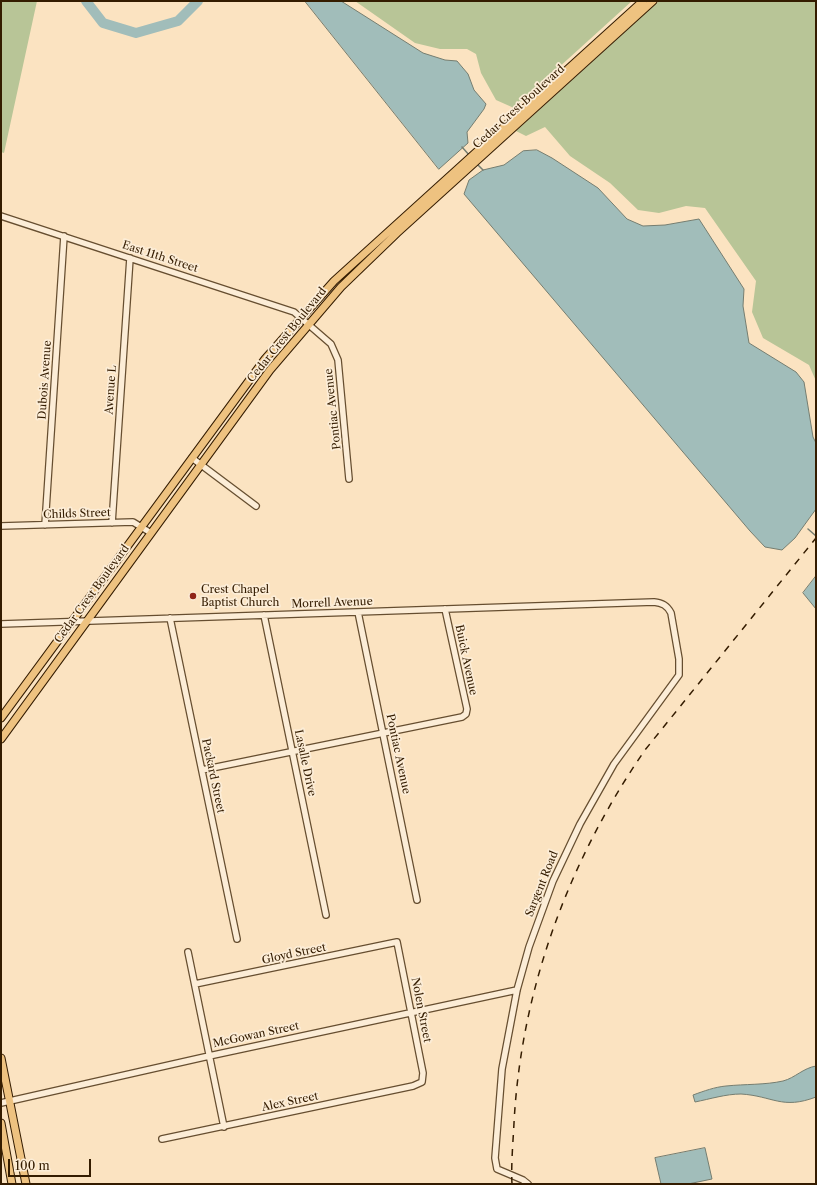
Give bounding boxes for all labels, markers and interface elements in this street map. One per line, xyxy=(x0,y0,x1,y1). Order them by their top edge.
street label: Cedar Crest Boulevard xyxy=(471,62,567,152)
street label: East 11th Street xyxy=(120,239,200,275)
street label: Cedar Crest Boulevard xyxy=(245,285,329,385)
street label: Dubois Avenue xyxy=(36,340,54,420)
street label: Avenue L xyxy=(103,365,119,415)
street label: Pontiac Avenue xyxy=(322,368,344,450)
street label: Childs Street xyxy=(43,506,111,522)
street label: Cedar Crest Boulevard xyxy=(52,542,132,646)
place label: Crest Chapel Baptist Church xyxy=(201,583,279,609)
marker: Crest Chapel Baptist Church xyxy=(188,591,198,601)
street label: Morrell Avenue xyxy=(291,595,373,611)
street label: Buick Avenue xyxy=(452,623,480,697)
street label: Pontiac Avenue xyxy=(383,713,413,795)
street label: Lasalle Drive xyxy=(291,728,319,798)
street label: Packard Street xyxy=(199,738,227,814)
street label: Sargent Road xyxy=(523,849,561,919)
street label: Gloyd Street xyxy=(261,941,327,967)
street label: Nolen Street xyxy=(408,976,434,1044)
street label: McGowan Street xyxy=(212,1019,300,1051)
street label: Alex Street xyxy=(260,1090,320,1114)
scale bar xyxy=(10,1151,93,1177)
text: 100 m xyxy=(15,1158,50,1173)

